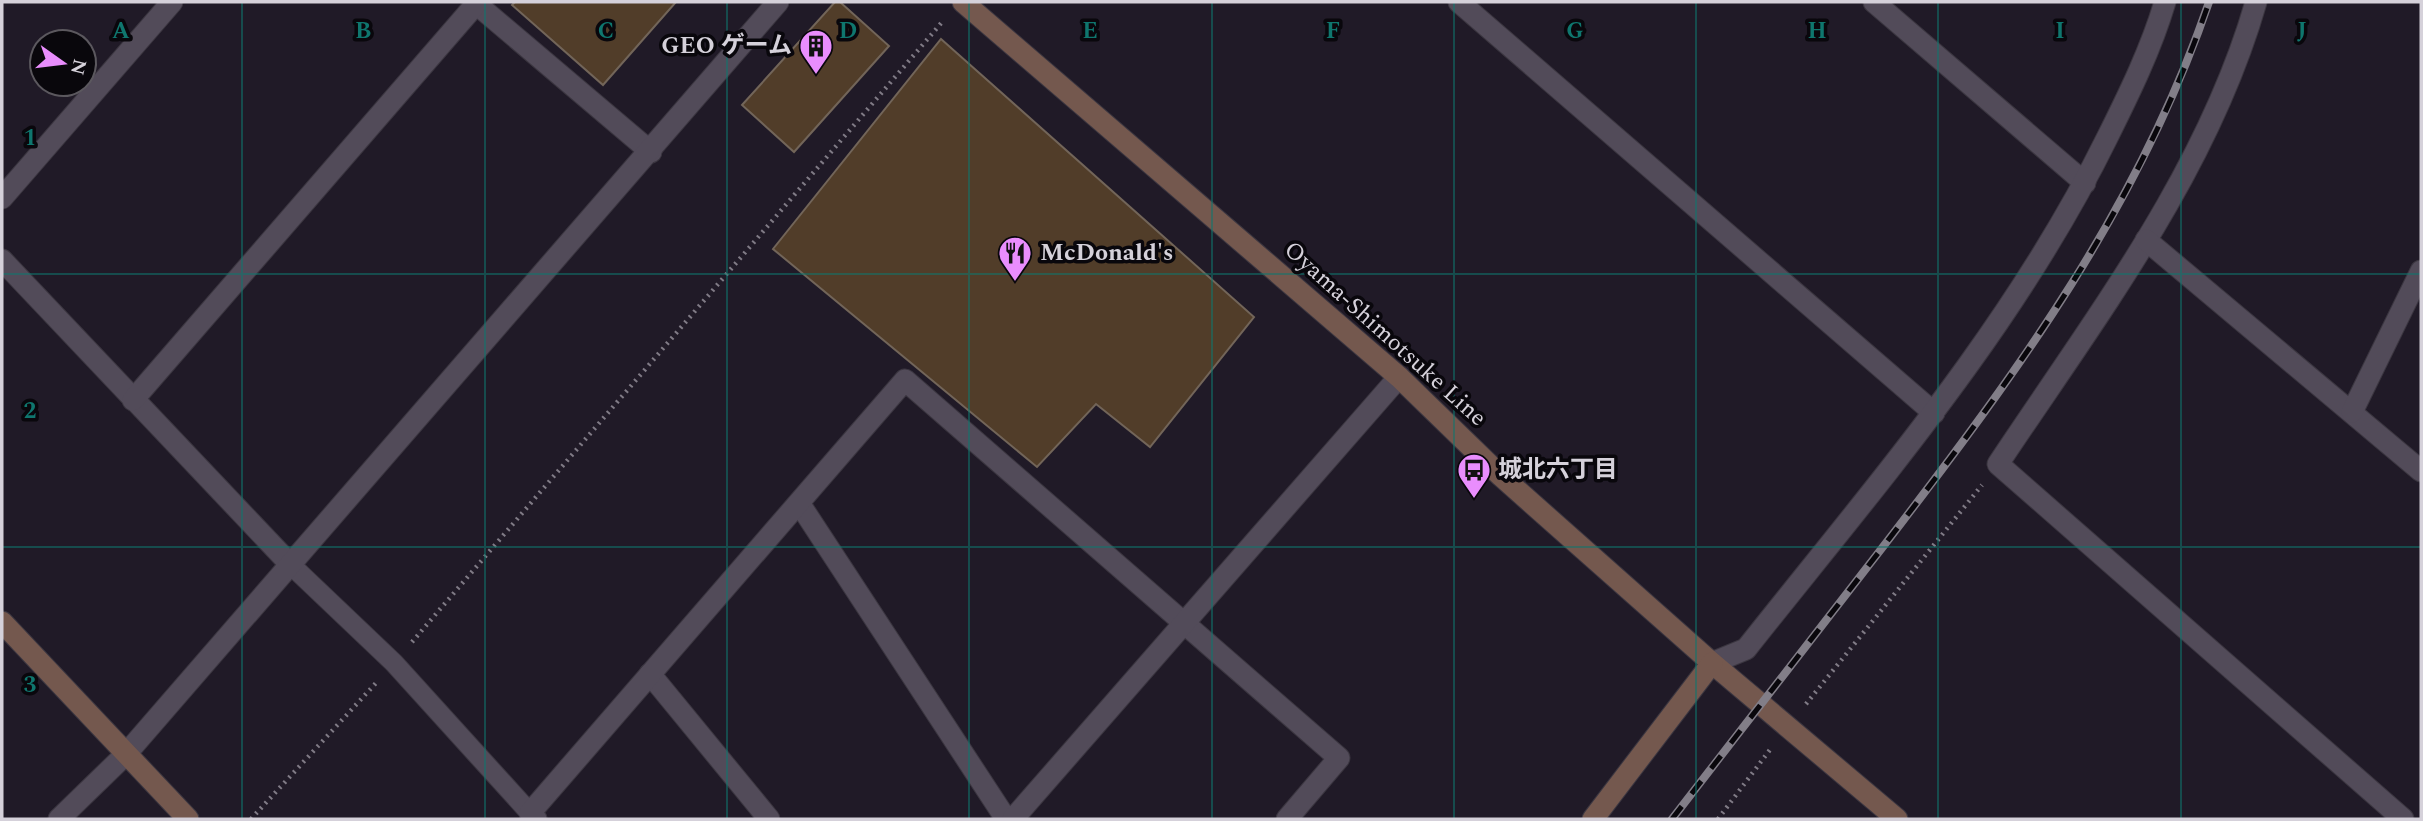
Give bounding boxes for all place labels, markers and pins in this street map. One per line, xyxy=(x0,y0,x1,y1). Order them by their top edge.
building icon: GEO ゲーム xyxy=(797,27,835,76)
place label: GEO ゲーム xyxy=(661,28,792,64)
restaurant icon: McDonald's xyxy=(996,234,1034,283)
place label: McDonald's xyxy=(1040,235,1173,271)
bus stop icon: 城北六丁目 xyxy=(1455,451,1493,500)
place label: 城北六丁目 xyxy=(1498,452,1618,488)

